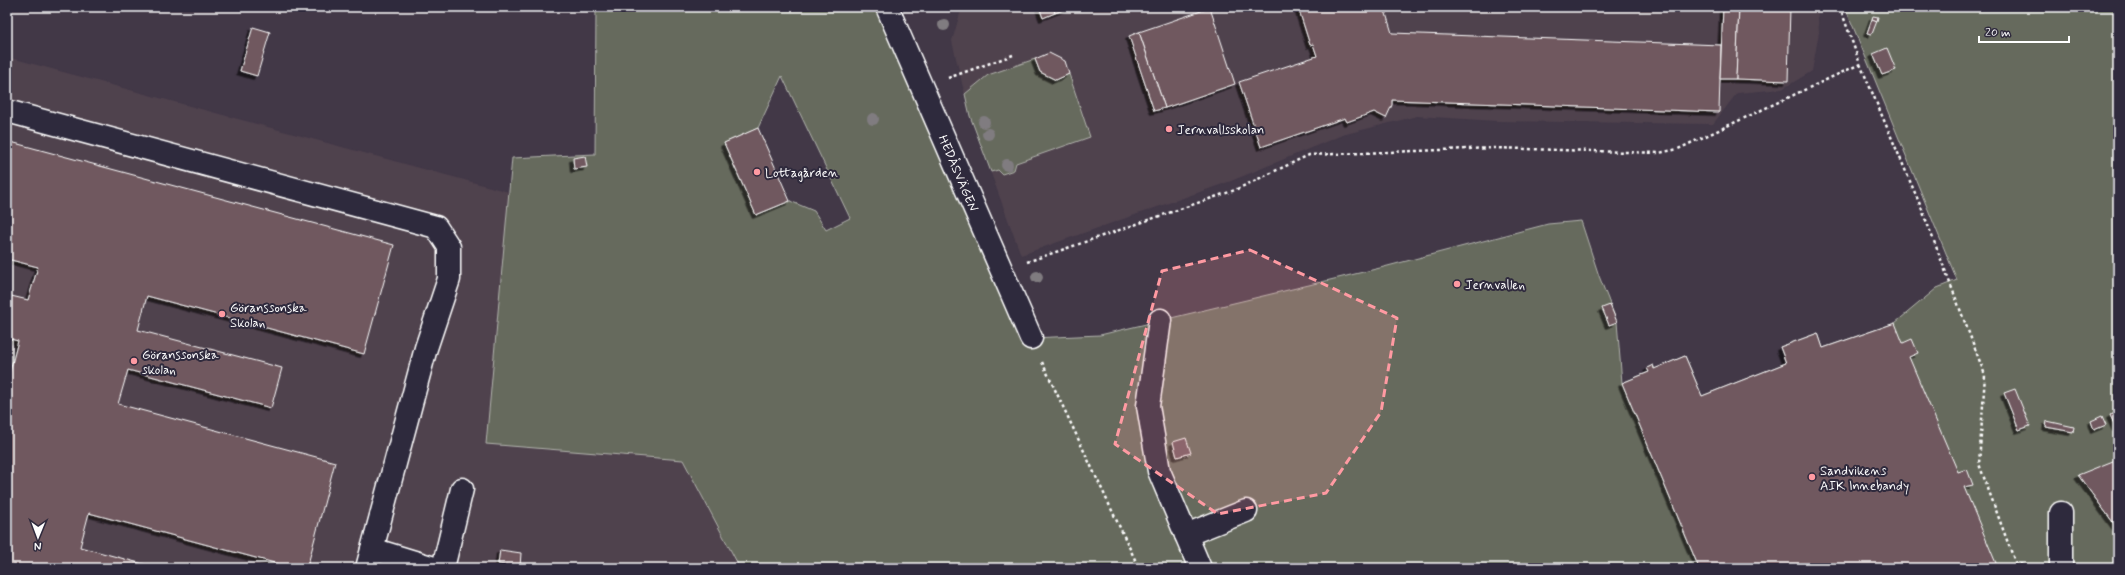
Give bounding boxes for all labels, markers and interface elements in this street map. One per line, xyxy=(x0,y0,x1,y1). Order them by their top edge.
scale bar xyxy=(1979,18,2069,44)
text: 20 m xyxy=(1985,25,2011,41)
place label: Jernvallsskolan xyxy=(1177,122,1264,139)
marker: Jernvallsskolan xyxy=(1164,124,1174,134)
street label: HEDÅSVÄGEN xyxy=(934,132,982,215)
place label: Lottagården xyxy=(765,165,838,182)
marker: Lottagården xyxy=(752,167,762,177)
place label: Jernvallen xyxy=(1465,277,1525,294)
marker: Jernvallen xyxy=(1452,279,1462,289)
place label: Göranssonska Skolan xyxy=(230,300,307,332)
marker: Göranssonska Skolan xyxy=(217,309,227,319)
place label: Göranssonska skolan xyxy=(142,347,219,379)
marker: Göranssonska skolan xyxy=(129,356,139,366)
place label: Sandvikens AIK Innebandy xyxy=(1820,463,1909,495)
marker: Sandvikens AIK Innebandy xyxy=(1807,472,1817,482)
north arrow xyxy=(18,517,58,557)
text: N xyxy=(34,539,42,553)

